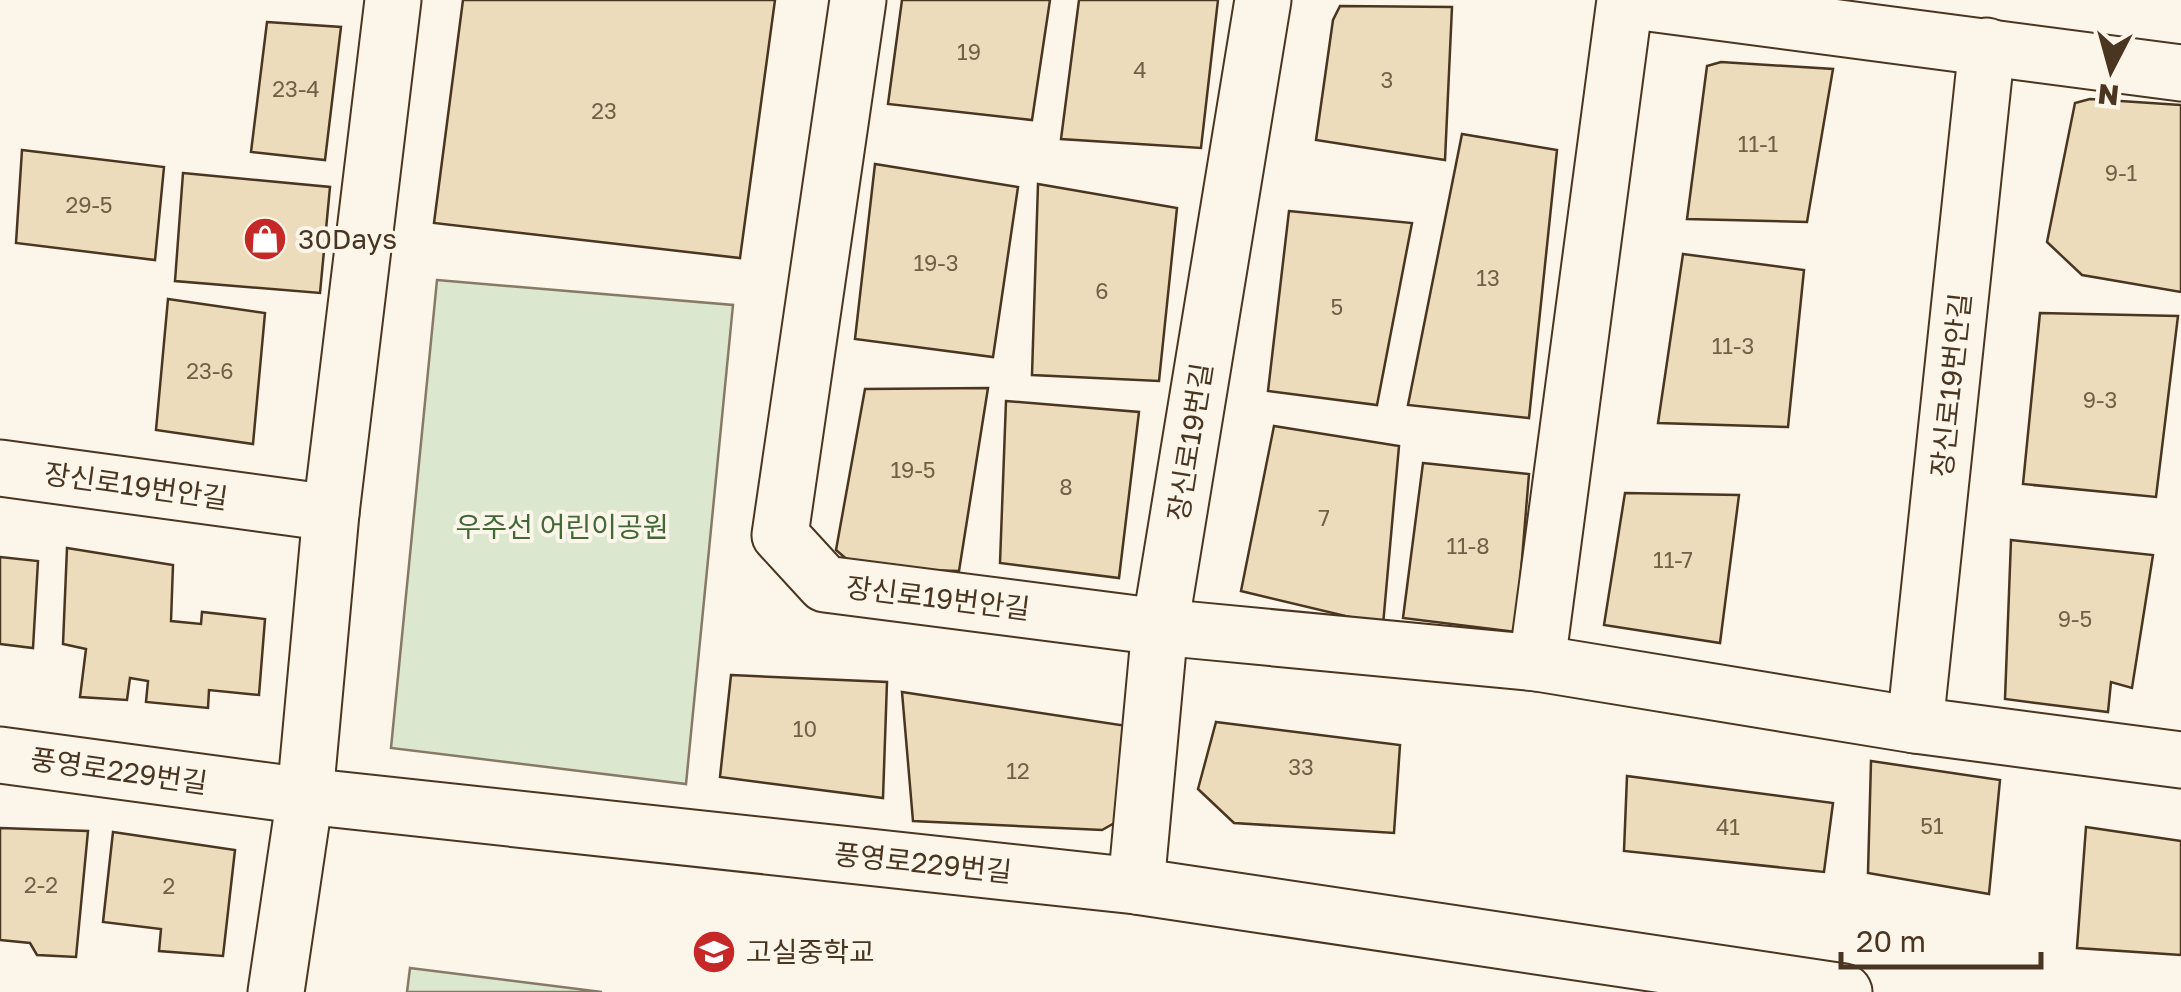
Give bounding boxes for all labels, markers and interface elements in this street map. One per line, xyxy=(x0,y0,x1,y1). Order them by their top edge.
north arrow xyxy=(2061,20,2161,120)
house number: 19 xyxy=(957,38,981,65)
house number: 4 xyxy=(1133,56,1147,83)
house number: 3 xyxy=(1381,66,1393,93)
house number: 23-4 xyxy=(272,75,320,102)
text: N xyxy=(2096,78,2121,113)
house number: 23 xyxy=(591,97,617,124)
house number: 11-1 xyxy=(1738,130,1779,157)
house number: 9-1 xyxy=(2105,159,2137,186)
house number: 29-5 xyxy=(65,191,113,218)
shop icon: 30Days xyxy=(242,216,288,262)
place label: 30Days xyxy=(298,222,397,255)
house number: 19-3 xyxy=(913,249,959,276)
house number: 13 xyxy=(1476,264,1500,291)
house number: 6 xyxy=(1095,277,1109,304)
street label: 장신로19번안길 xyxy=(1924,291,1977,479)
house number: 5 xyxy=(1331,293,1343,320)
house number: 11-3 xyxy=(1712,332,1754,359)
house number: 23-6 xyxy=(186,357,234,384)
street label: 장신로19번길 xyxy=(1161,361,1218,523)
house number: 9-3 xyxy=(2083,386,2117,413)
street label: 장신로19번안길 xyxy=(42,456,230,515)
house number: 19-5 xyxy=(890,456,936,483)
house number: 8 xyxy=(1059,473,1073,500)
house number: 7 xyxy=(1318,504,1330,531)
park label: 우주선 어린이공원 xyxy=(455,510,669,543)
house number: 11-8 xyxy=(1446,532,1490,559)
house number: 11-7 xyxy=(1653,546,1693,573)
street label: 장신로19번안길 xyxy=(844,570,1032,625)
house number: 9-5 xyxy=(2058,605,2092,632)
house number: 10 xyxy=(793,715,817,742)
street label: 풍영로229번길 xyxy=(29,742,210,799)
house number: 33 xyxy=(1288,753,1314,780)
house number: 12 xyxy=(1006,757,1030,784)
house number: 51 xyxy=(1920,812,1944,839)
house number: 41 xyxy=(1716,813,1740,840)
street label: 풍영로229번길 xyxy=(833,837,1013,888)
house number: 2-2 xyxy=(24,871,58,898)
house number: 2 xyxy=(163,872,175,899)
scale bar xyxy=(1841,907,2041,969)
text: 20 m xyxy=(1856,923,1926,959)
school or university icon: 고실중학교 xyxy=(691,929,737,975)
place label: 고실중학교 xyxy=(746,935,875,968)

